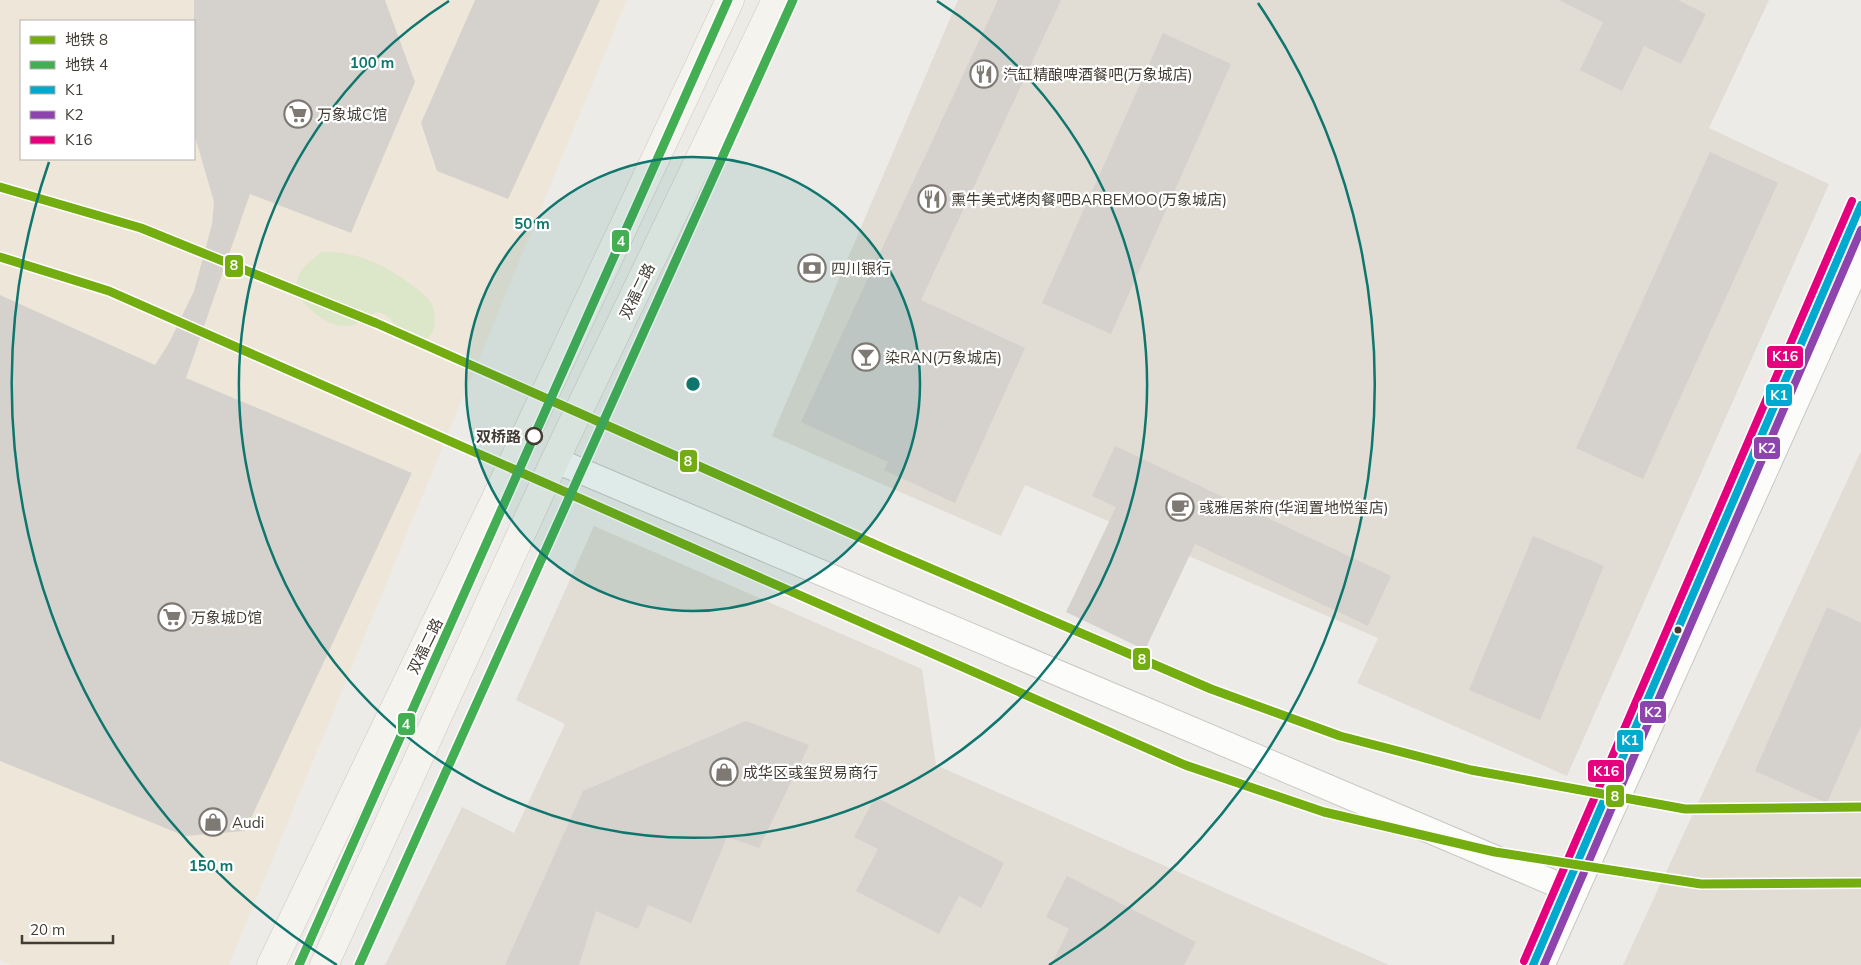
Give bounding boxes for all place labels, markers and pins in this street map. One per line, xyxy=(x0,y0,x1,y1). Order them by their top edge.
restaurant icon: 汽缸精酿啤酒餐吧(万象城店) xyxy=(969,59,999,89)
place label: 汽缸精酿啤酒餐吧(万象城店) xyxy=(1003,65,1193,84)
supermarket icon: 万象城C馆 xyxy=(283,99,313,129)
place label: 万象城C馆 xyxy=(317,105,387,124)
restaurant icon: 熏牛美式烤肉餐吧BARBEMOO(万象城店) xyxy=(917,184,947,214)
place label: 熏牛美式烤肉餐吧BARBEMOO(万象城店) xyxy=(951,190,1227,209)
bank icon: 四川银行 xyxy=(797,253,827,283)
place label: 四川银行 xyxy=(831,259,891,278)
bar icon: 染RAN(万象城店) xyxy=(851,342,881,372)
place label: 染RAN(万象城店) xyxy=(885,348,1002,367)
centre of rings xyxy=(684,375,702,393)
place label: 双桥路 xyxy=(476,427,521,446)
marker: 双桥路 xyxy=(525,427,543,445)
cafe icon: 彧雅居茶府(华润置地悦玺店) xyxy=(1165,492,1195,522)
place label: 彧雅居茶府(华润置地悦玺店) xyxy=(1199,498,1389,517)
supermarket icon: 万象城D馆 xyxy=(157,602,187,632)
place label: 万象城D馆 xyxy=(191,608,262,627)
unlabelled marker xyxy=(1673,625,1683,635)
shop icon: 成华区彧玺贸易商行 xyxy=(709,757,739,787)
place label: 成华区彧玺贸易商行 xyxy=(743,763,878,782)
shop icon: Audi xyxy=(198,807,228,837)
place label: Audi xyxy=(232,813,264,832)

